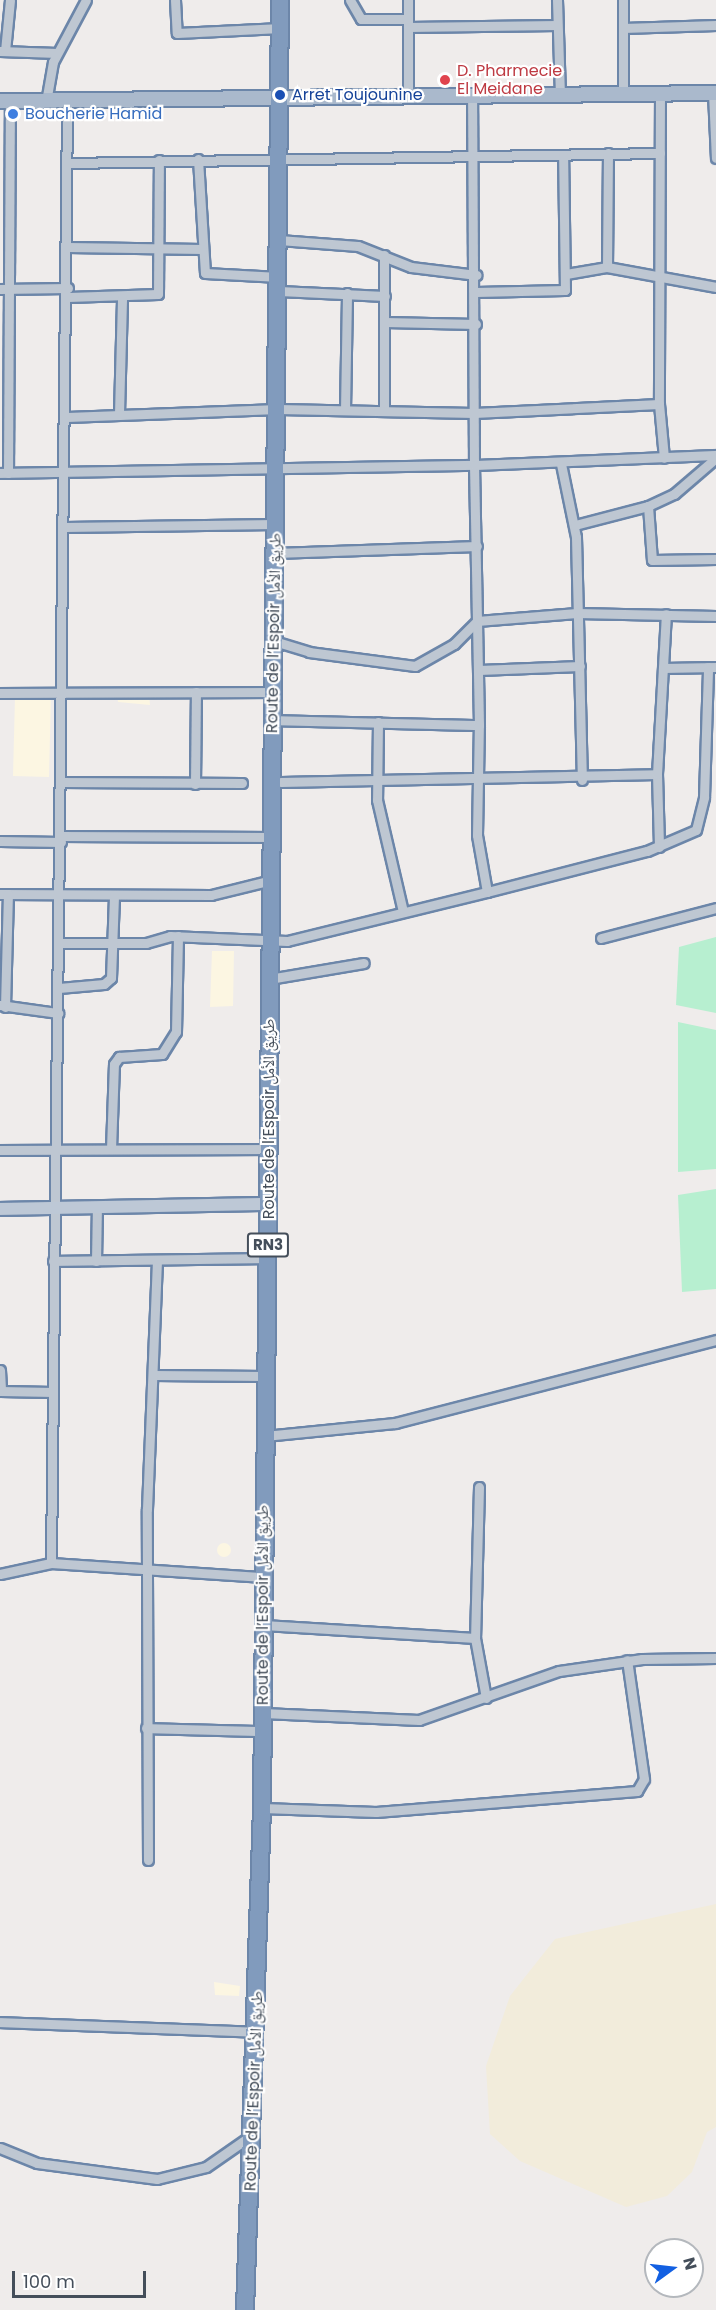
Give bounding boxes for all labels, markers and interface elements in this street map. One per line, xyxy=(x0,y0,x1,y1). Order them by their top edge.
place label: D. Pharmecie El Meidane xyxy=(457,61,562,99)
marker: D. Pharmecie El Meidane xyxy=(438,73,452,87)
place label: Arret Toujounine xyxy=(292,85,423,105)
marker: Arret Toujounine xyxy=(273,88,287,102)
place label: Boucherie Hamid xyxy=(25,104,162,124)
marker: Boucherie Hamid xyxy=(6,107,20,121)
street label: Route de l’Espoir طريق الأمل xyxy=(263,533,285,733)
street label: Route de l’Espoir طريق الأمل xyxy=(259,1019,279,1219)
road number: RN3 xyxy=(246,1233,290,1257)
street label: Route de l’Espoir طريق الأمل xyxy=(253,1505,273,1705)
street label: Route de l’Espoir طريق الأمل xyxy=(241,1991,267,2191)
north arrow xyxy=(644,2238,704,2298)
text: N xyxy=(677,2255,703,2273)
scale bar xyxy=(15,2259,148,2297)
text: 100 m xyxy=(23,2269,75,2294)

